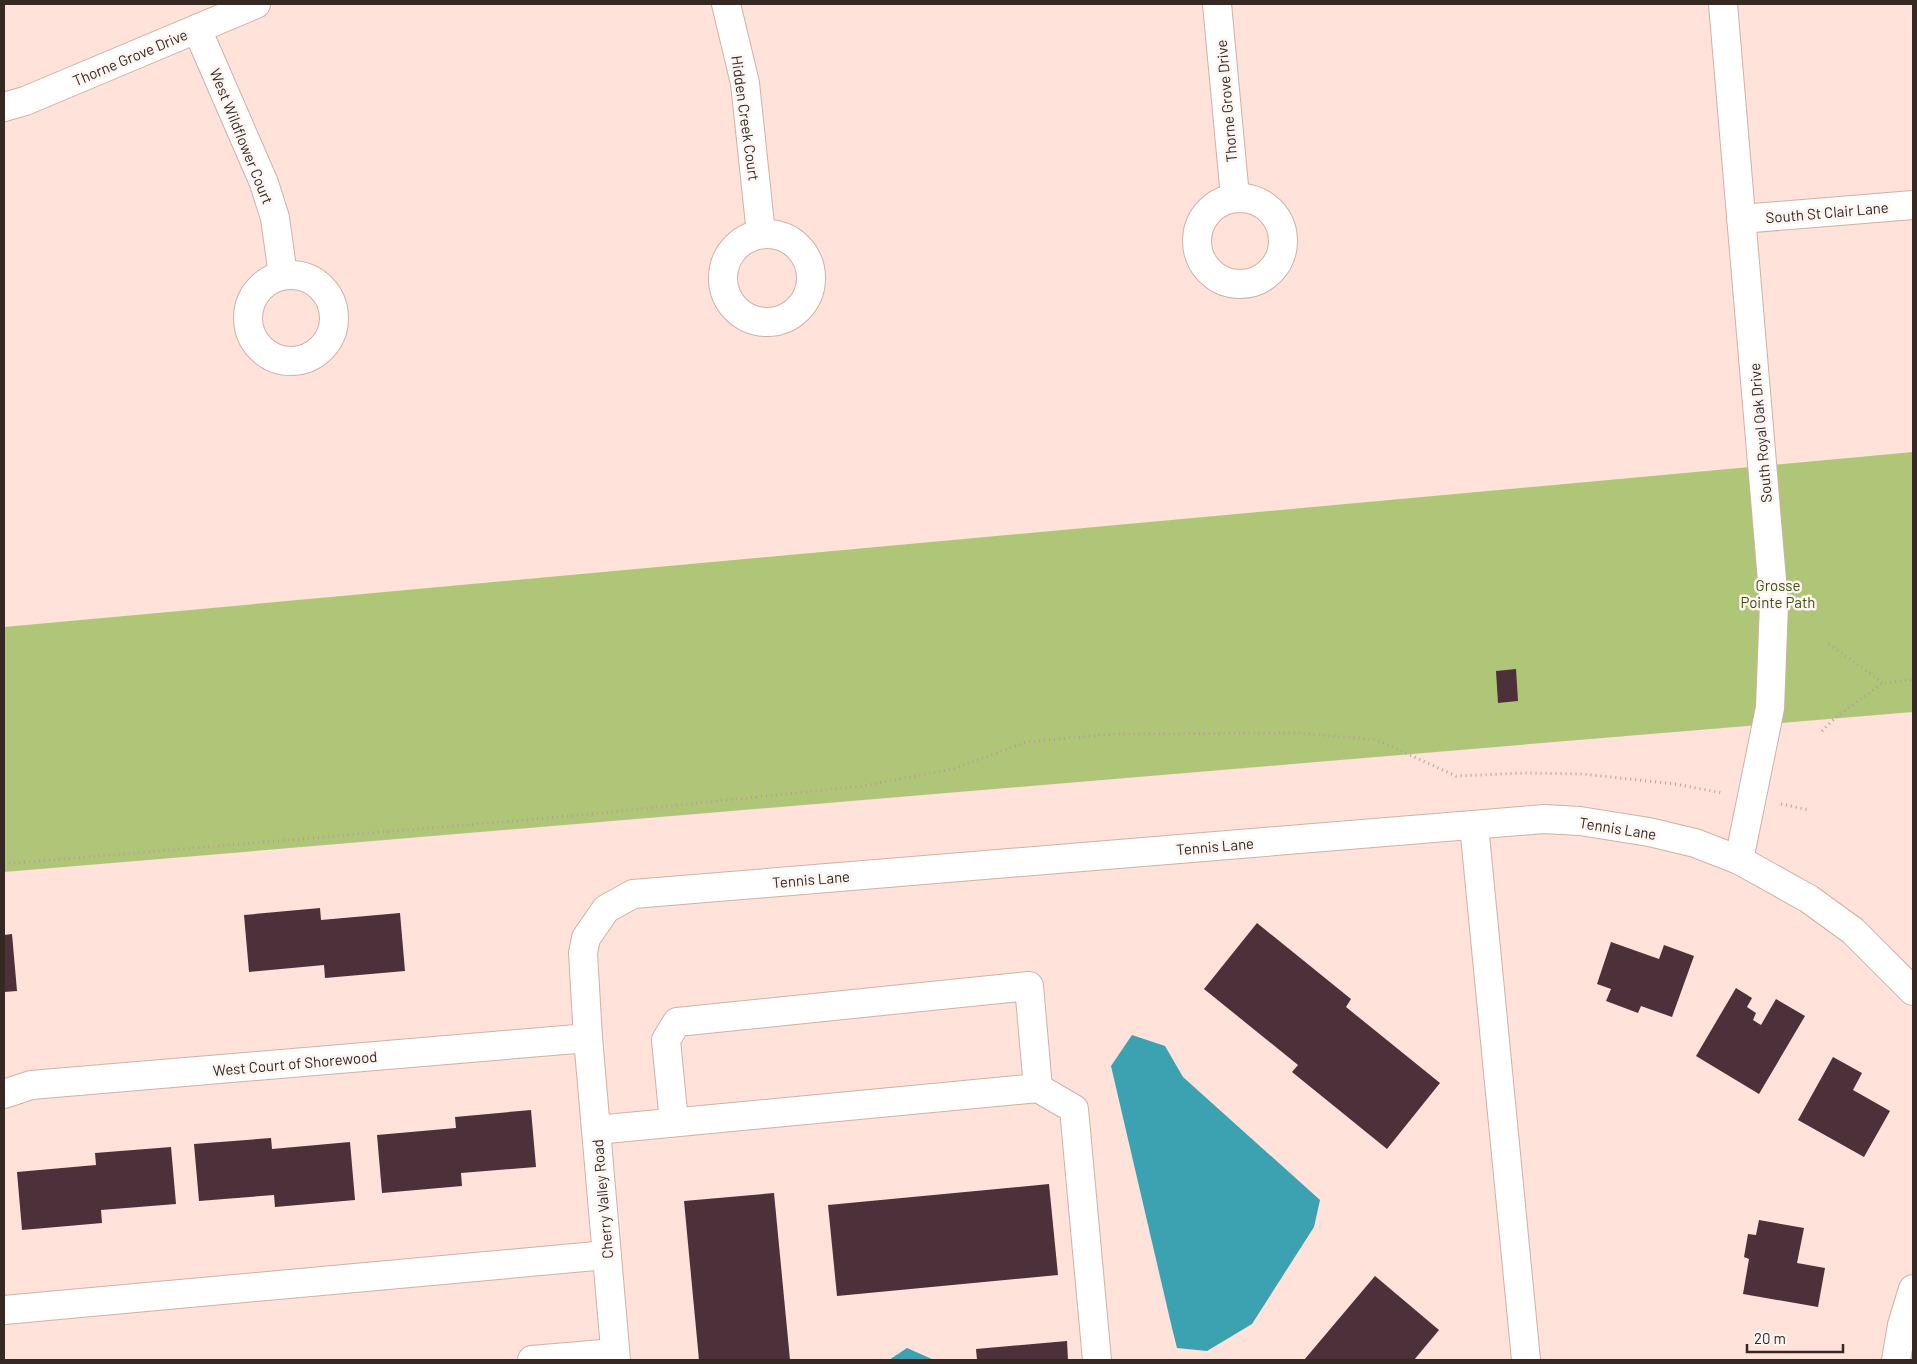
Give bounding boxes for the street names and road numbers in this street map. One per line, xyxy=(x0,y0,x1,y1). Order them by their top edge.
street label: Thorne Grove Drive xyxy=(70,25,190,89)
street label: Thorne Grove Drive xyxy=(1212,39,1240,163)
street label: Hidden Creek Court xyxy=(728,54,764,182)
street label: West Wildflower Court xyxy=(207,66,277,206)
street label: South St Clair Lane xyxy=(1765,198,1889,226)
street label: South Royal Oak Drive xyxy=(1745,362,1775,504)
street label: Tennis Lane xyxy=(1578,813,1658,843)
street label: Tennis Lane xyxy=(1175,834,1255,858)
street label: Tennis Lane xyxy=(771,867,851,891)
street label: West Court of Shorewood xyxy=(212,1047,378,1079)
street label: Cherry Valley Road xyxy=(588,1138,616,1260)

